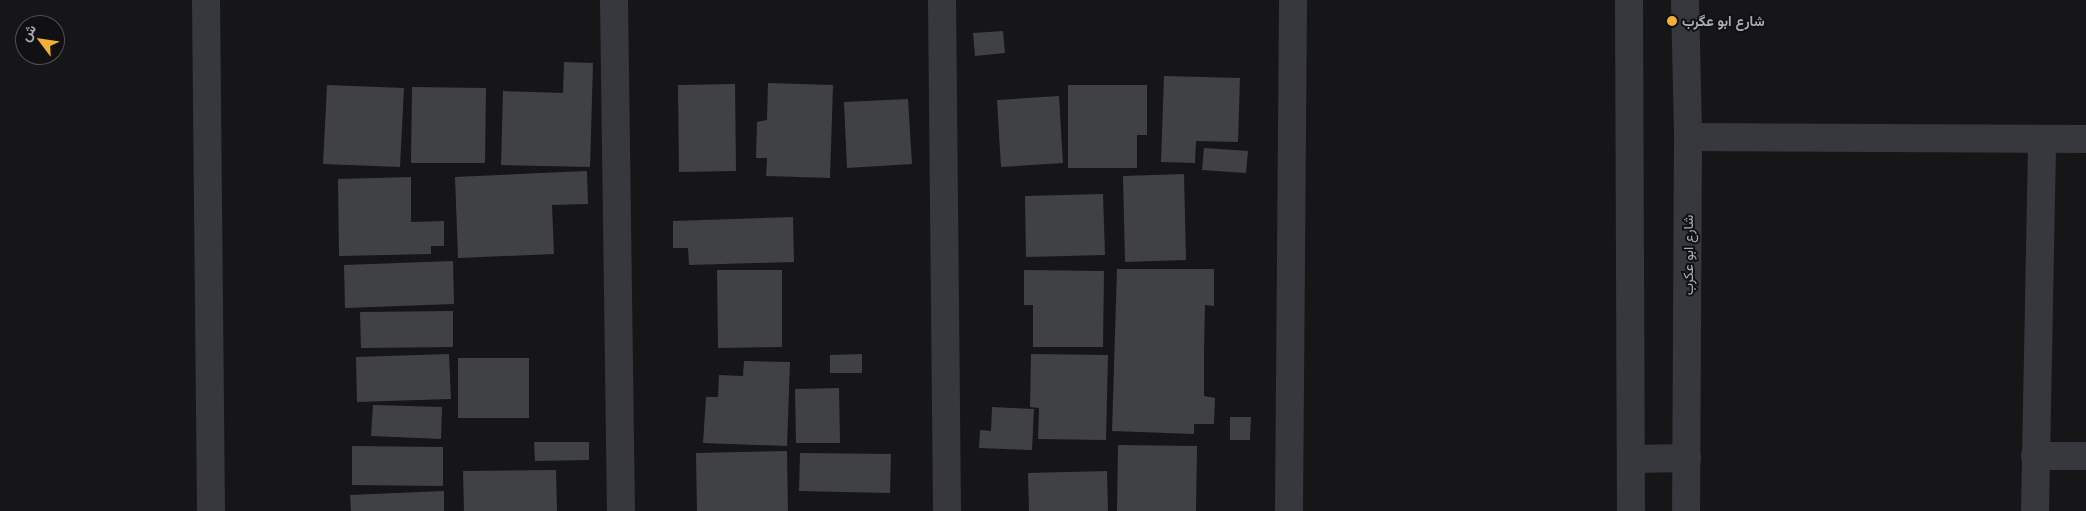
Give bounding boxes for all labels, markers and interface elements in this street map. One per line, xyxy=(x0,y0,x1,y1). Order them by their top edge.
place label: شارع ابو عگرب xyxy=(1682,13,1765,29)
north arrow xyxy=(15,15,65,65)
marker: شارع ابو عگرب xyxy=(1666,15,1678,27)
text: ش xyxy=(17,21,39,44)
street label: شارع ابو عكرب xyxy=(1680,215,1696,295)

